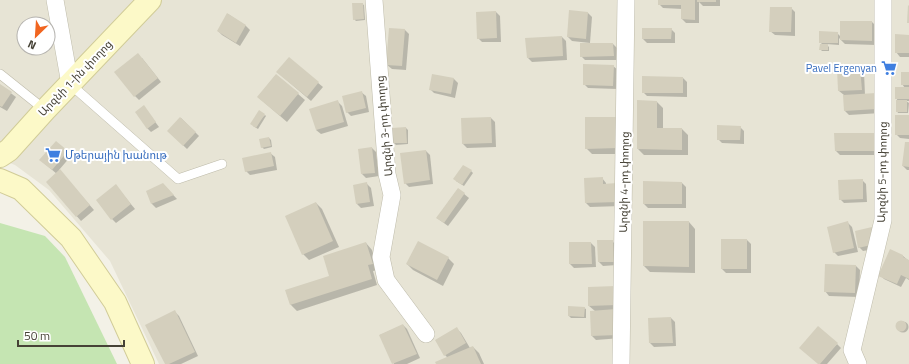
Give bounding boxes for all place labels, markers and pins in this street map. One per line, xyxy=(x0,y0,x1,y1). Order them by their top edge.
supermarket icon: Pavel Ergenyan xyxy=(880,59,898,77)
place label: Pavel Ergenyan xyxy=(806,60,877,76)
supermarket icon: Մթերային խանութ xyxy=(44,146,62,164)
place label: Մթերային խանութ xyxy=(65,147,167,163)

